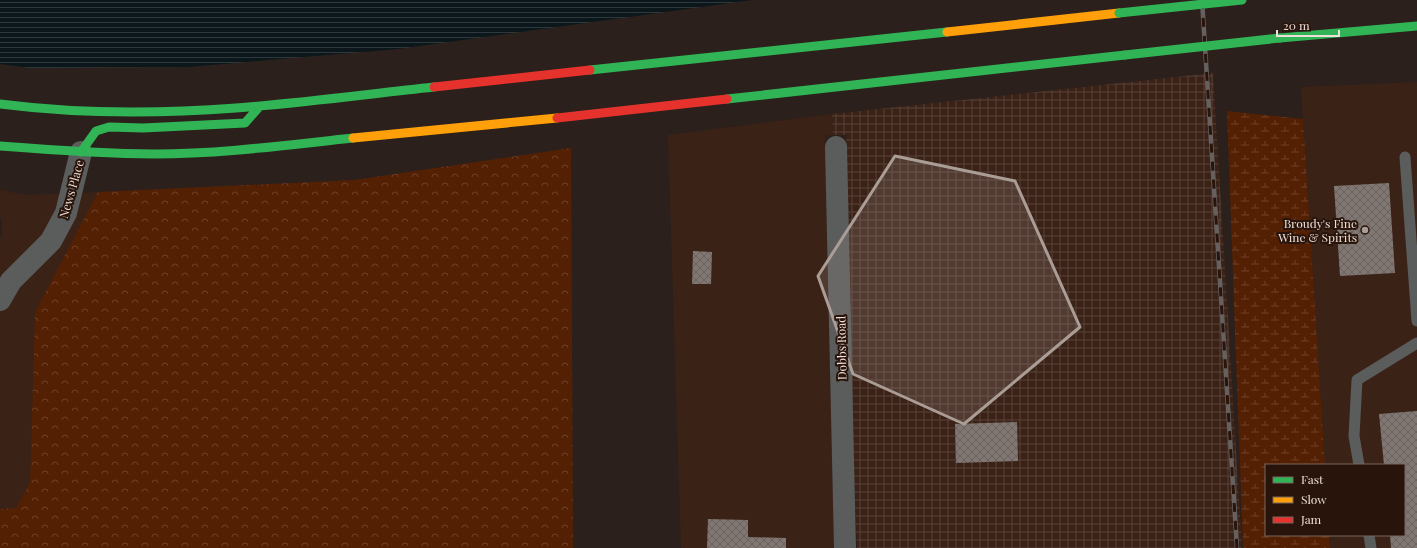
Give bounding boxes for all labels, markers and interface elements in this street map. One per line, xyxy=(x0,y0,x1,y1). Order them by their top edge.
scale bar xyxy=(1277,12,1339,38)
text: 20 m xyxy=(1283,17,1310,33)
street label: News Place xyxy=(55,158,87,220)
place label: Broudy's Fine Wine & Spirits xyxy=(1277,215,1357,245)
marker: Broudy's Fine Wine & Spirits xyxy=(1360,225,1370,235)
street label: Dobbs Road xyxy=(832,316,850,380)
legend xyxy=(1265,464,1405,536)
text: Fast xyxy=(1301,471,1324,487)
text: Slow xyxy=(1301,491,1327,507)
text: Jam xyxy=(1300,511,1322,527)

